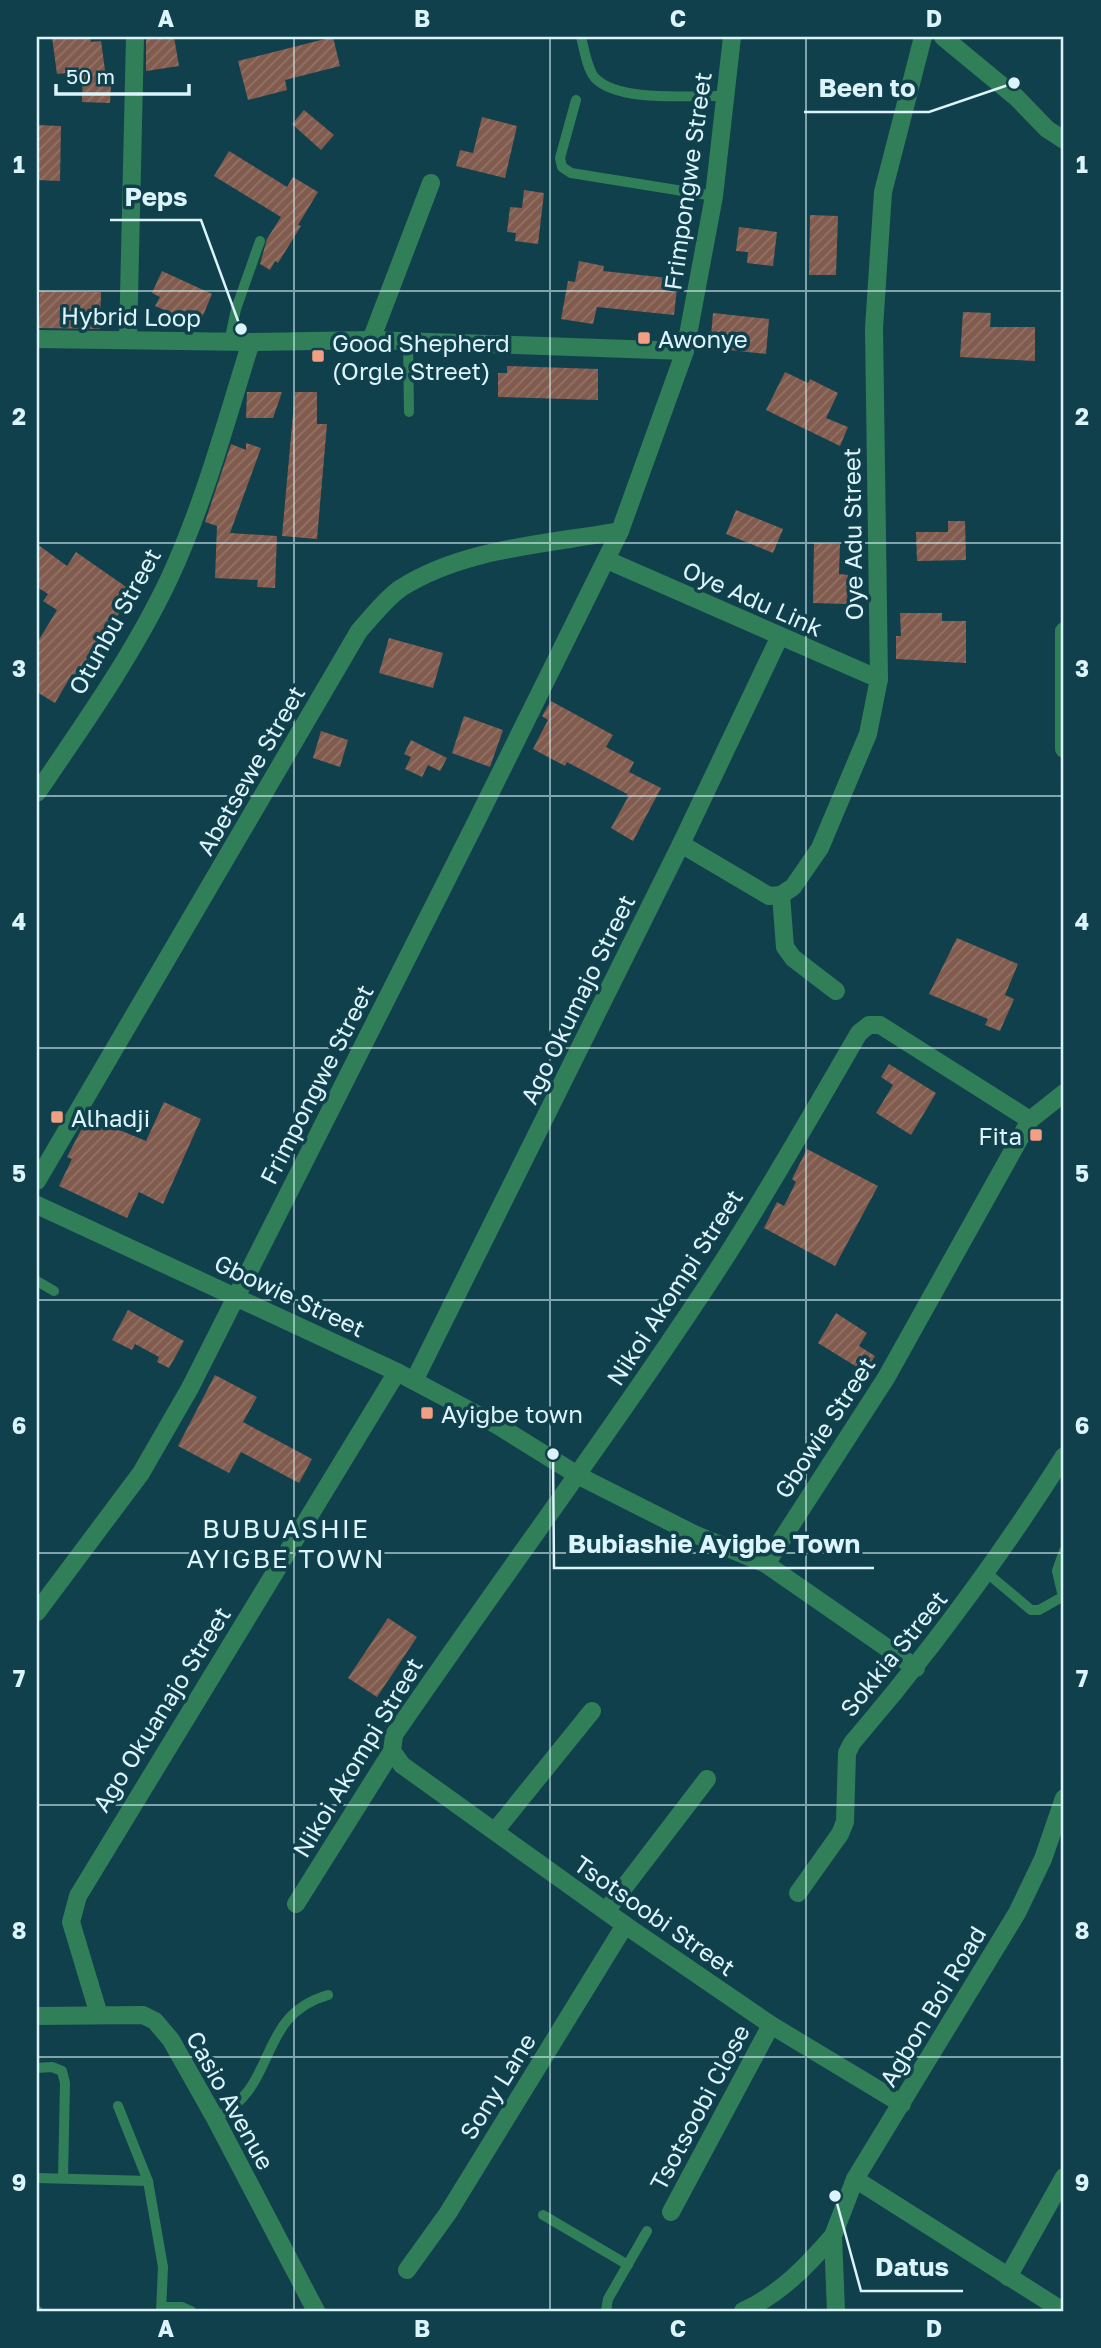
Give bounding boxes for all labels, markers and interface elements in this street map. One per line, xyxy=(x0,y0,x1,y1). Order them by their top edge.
text: A xyxy=(158,4,175,32)
text: B xyxy=(414,4,430,32)
text: C xyxy=(670,4,686,32)
text: D xyxy=(926,4,942,32)
scale bar xyxy=(56,52,189,96)
text: 50 m xyxy=(66,63,115,89)
callout: Been to xyxy=(804,65,929,112)
street label: Frimpongwe Street xyxy=(657,70,717,292)
text: Been to xyxy=(818,72,916,103)
text: 1 xyxy=(13,150,25,178)
text: 1 xyxy=(1076,150,1088,178)
callout: Peps xyxy=(110,173,201,220)
text: Peps xyxy=(124,181,188,212)
street label: Hybrid Loop xyxy=(61,300,201,332)
place label: Awonye xyxy=(658,324,748,353)
place label: Good Shepherd (Orgle Street) xyxy=(332,328,510,385)
marker: Awonye xyxy=(636,330,652,346)
marker: Good Shepherd (Orgle Street) xyxy=(310,348,326,364)
text: 2 xyxy=(12,402,26,430)
text: 2 xyxy=(1075,402,1089,430)
street label: Oye Adu Street xyxy=(836,447,868,621)
street label: Otunbu Street xyxy=(62,543,166,699)
street label: Oye Adu Link xyxy=(678,554,828,642)
text: 3 xyxy=(12,654,26,682)
text: 3 xyxy=(1075,654,1089,682)
street label: Abetsewe Street xyxy=(190,680,310,860)
street label: Ago Okumajo Street xyxy=(514,889,640,1109)
text: 4 xyxy=(12,907,26,935)
text: 4 xyxy=(1075,907,1089,935)
street label: Frimpongwe Street xyxy=(253,979,379,1189)
place label: Alhadji xyxy=(71,1103,150,1132)
marker: Alhadji xyxy=(49,1109,65,1125)
place label: Fita xyxy=(978,1121,1022,1150)
marker: Fita xyxy=(1028,1127,1044,1143)
text: 5 xyxy=(12,1159,26,1187)
text: 5 xyxy=(1075,1159,1089,1187)
street label: Nikoi Akompi Street xyxy=(600,1184,748,1390)
street label: Gbowie Street xyxy=(210,1247,370,1343)
street label: Gbowie Street xyxy=(768,1351,880,1503)
place label: Ayigbe town xyxy=(441,1399,583,1428)
marker: Ayigbe town xyxy=(419,1405,435,1421)
text: 6 xyxy=(12,1411,26,1439)
text: 6 xyxy=(1075,1411,1089,1439)
district label: BUBUASHIE AYIGBE TOWN xyxy=(186,1513,386,1574)
callout: Bubiashie Ayigbe Town xyxy=(554,1521,874,1568)
text: Bubiashie Ayigbe Town xyxy=(568,1528,860,1559)
street label: Sokkia Street xyxy=(833,1584,953,1722)
street label: Ago Okuanajo Street xyxy=(86,1601,236,1817)
street label: Nikoi Akompi Street xyxy=(286,1652,428,1862)
text: 7 xyxy=(13,1664,25,1692)
text: 7 xyxy=(1076,1664,1088,1692)
street label: Tsotsoobi Street xyxy=(569,1849,741,1981)
text: 8 xyxy=(12,1916,26,1944)
text: 8 xyxy=(1075,1916,1089,1944)
street label: Agbon Boi Road xyxy=(873,1920,991,2092)
street label: Tsotsoobi Close xyxy=(643,2019,755,2195)
street label: Casio Avenue xyxy=(181,2026,281,2174)
street label: Sony Lane xyxy=(453,2028,541,2144)
text: 9 xyxy=(12,2168,26,2196)
text: 9 xyxy=(1075,2168,1089,2196)
callout: Datus xyxy=(861,2244,963,2291)
text: Datus xyxy=(875,2251,949,2282)
text: A xyxy=(158,2314,175,2342)
text: B xyxy=(414,2314,430,2342)
text: C xyxy=(670,2314,686,2342)
text: D xyxy=(926,2314,942,2342)

